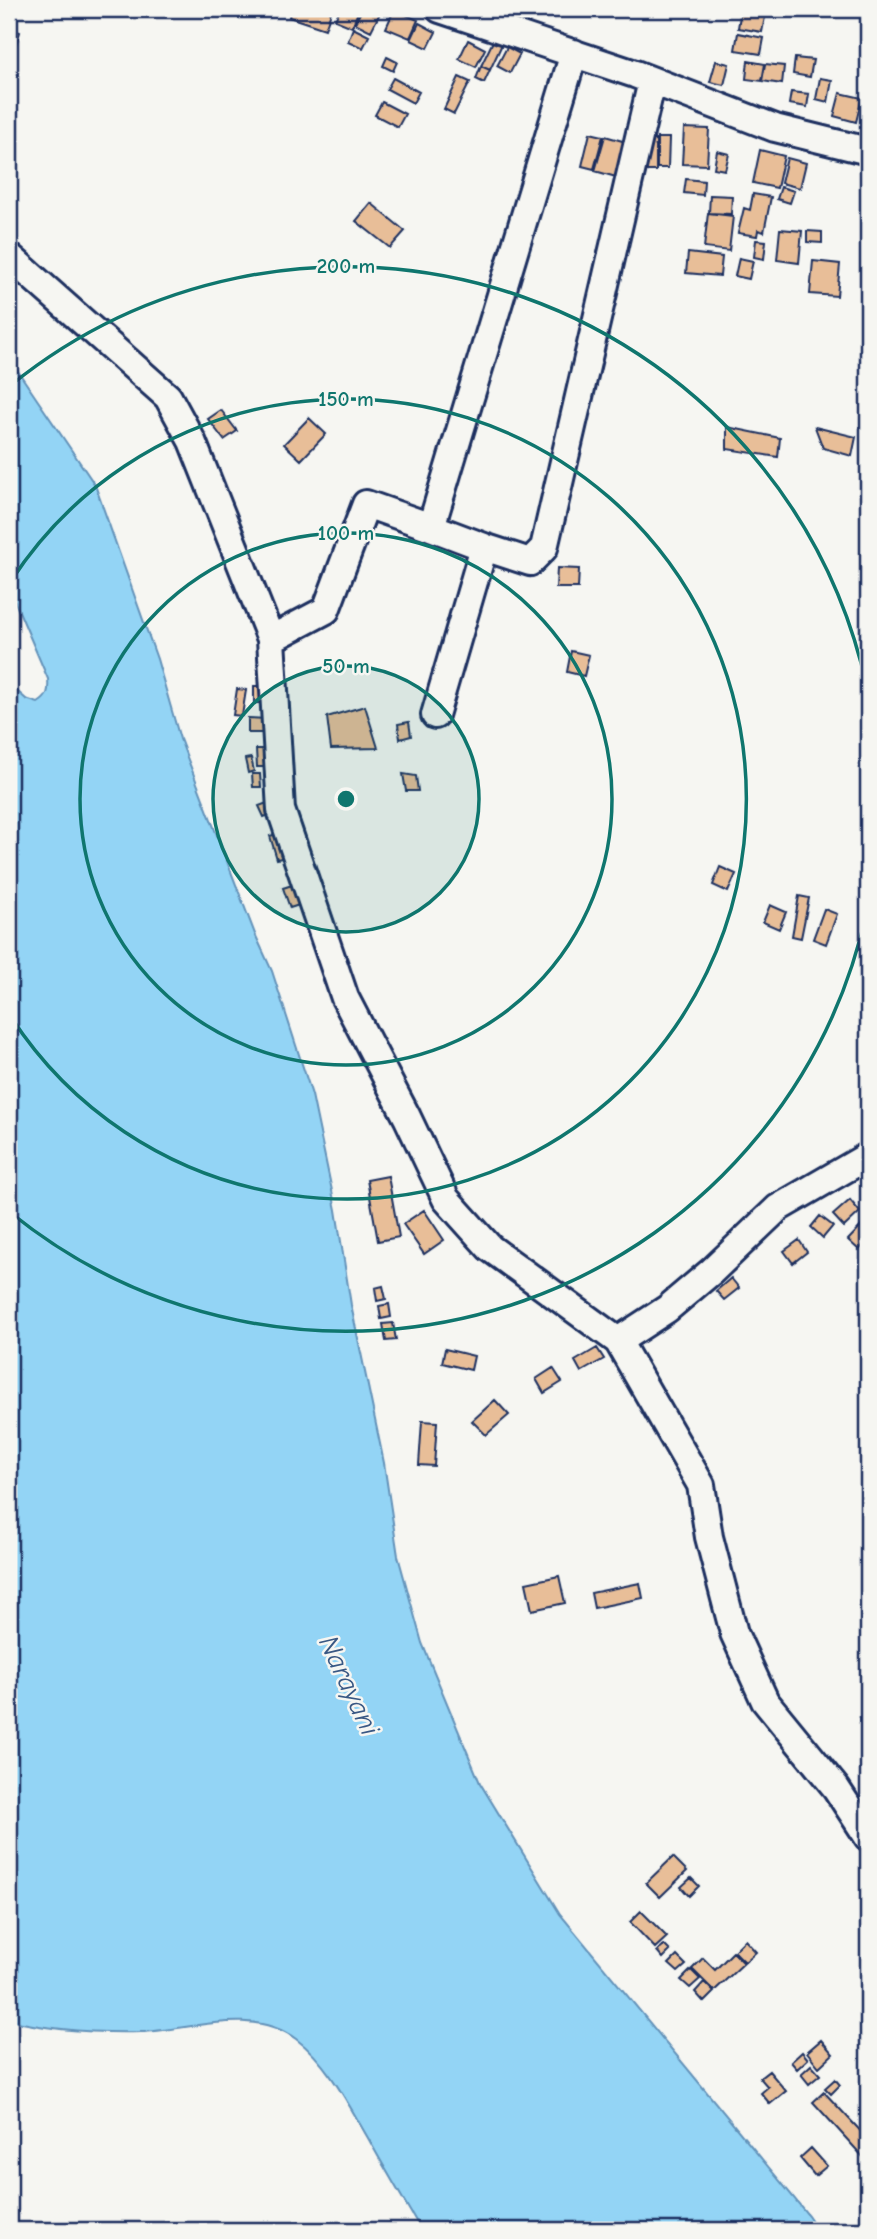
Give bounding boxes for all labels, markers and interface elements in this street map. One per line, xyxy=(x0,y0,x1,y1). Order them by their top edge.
text: 200 m xyxy=(317,254,375,278)
text: 150 m xyxy=(318,387,374,411)
text: 100 m xyxy=(318,521,374,545)
text: 50 m xyxy=(322,654,370,678)
centre of rings xyxy=(334,787,358,811)
water label: Narayani xyxy=(312,1630,386,1741)

